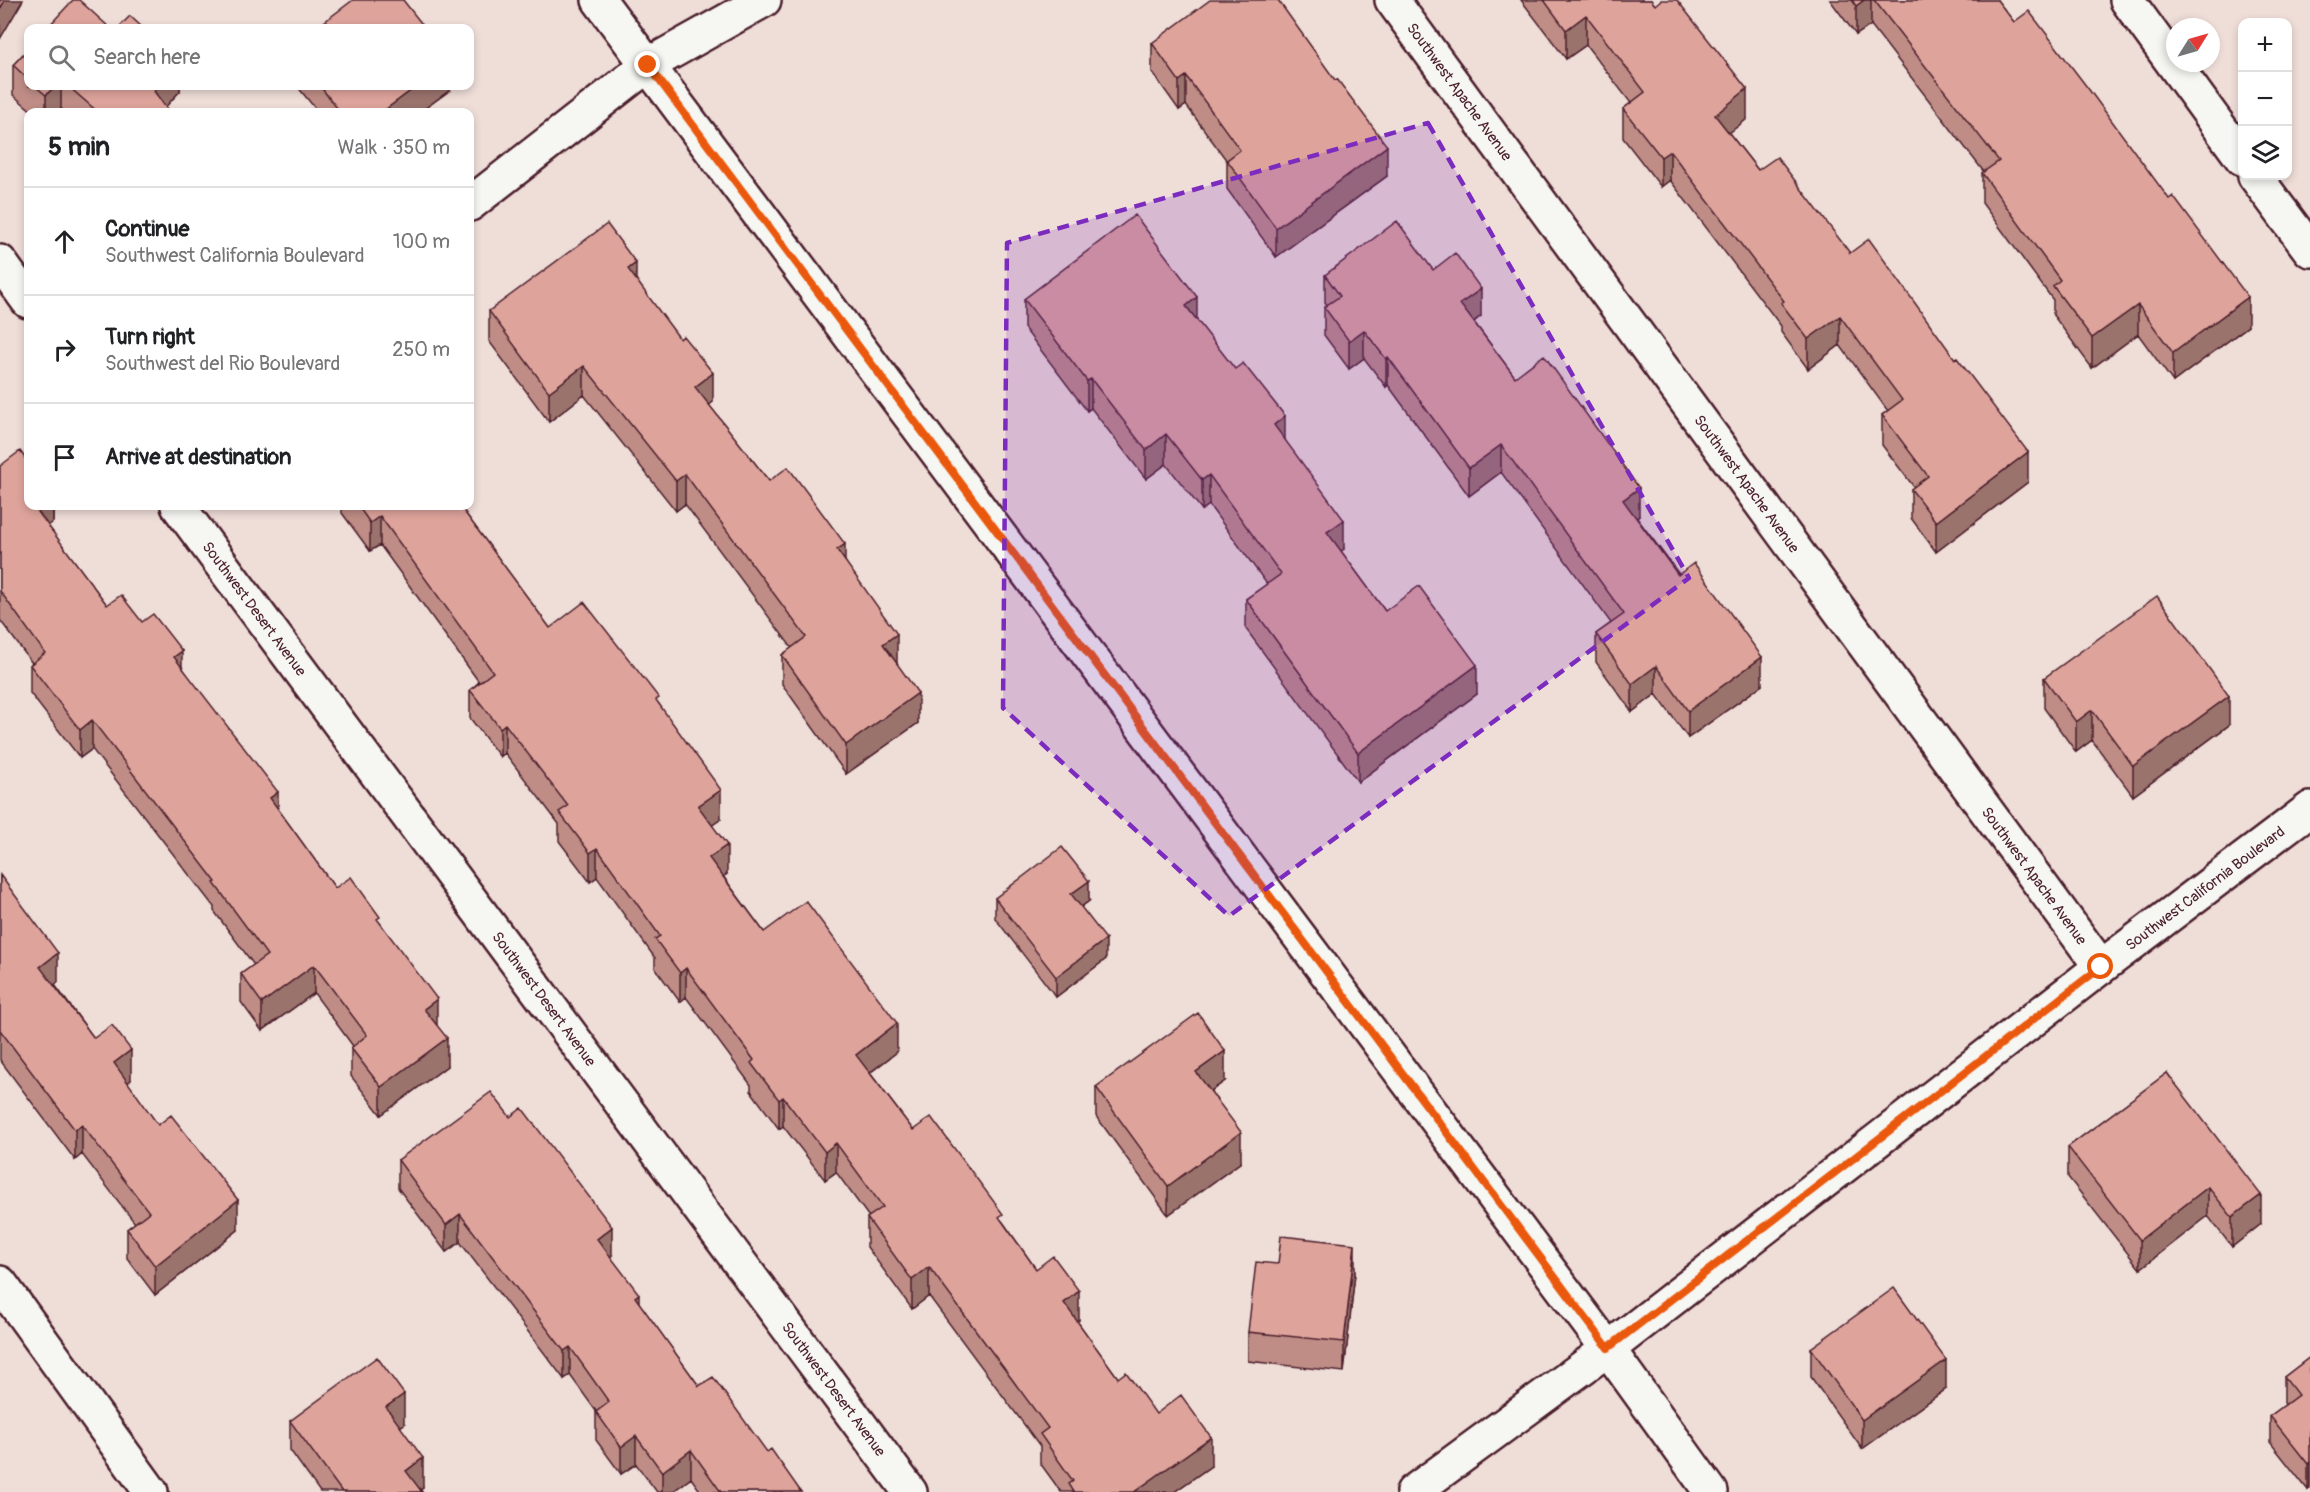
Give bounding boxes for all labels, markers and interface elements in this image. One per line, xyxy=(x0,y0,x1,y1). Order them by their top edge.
north arrow xyxy=(2166,18,2220,72)
map controls xyxy=(2238,18,2292,180)
button: + xyxy=(2238,18,2292,72)
street label: Southwest Apache Avenue xyxy=(1402,20,1516,165)
search box xyxy=(24,24,474,90)
icon: search xyxy=(45,41,78,74)
text: Search here xyxy=(93,43,200,71)
route end xyxy=(634,51,660,77)
button: − xyxy=(2238,72,2292,126)
button: layers xyxy=(2238,126,2292,180)
text: 5 min xyxy=(48,131,110,163)
text: Walk · 350 m xyxy=(338,135,450,160)
text: Continue xyxy=(105,215,189,243)
icon: ahead xyxy=(48,225,81,258)
text: 100 m xyxy=(393,229,450,254)
text: Southwest California Boulevard xyxy=(105,243,364,268)
text: Turn right xyxy=(105,323,195,351)
icon: right xyxy=(48,333,81,366)
text: 250 m xyxy=(392,337,450,362)
text: Southwest del Rio Boulevard xyxy=(105,351,340,376)
street label: Southwest Apache Avenue xyxy=(1690,411,1804,557)
icon: arrive xyxy=(48,441,81,474)
text: Arrive at destination xyxy=(105,443,291,471)
street label: Southwest Desert Avenue xyxy=(198,538,310,681)
street label: Southwest Apache Avenue xyxy=(1977,803,2091,949)
street label: Southwest California Boulevard xyxy=(2122,822,2289,955)
street label: Southwest Desert Avenue xyxy=(487,928,600,1071)
route start xyxy=(2087,953,2113,979)
street label: Southwest Desert Avenue xyxy=(777,1318,890,1461)

